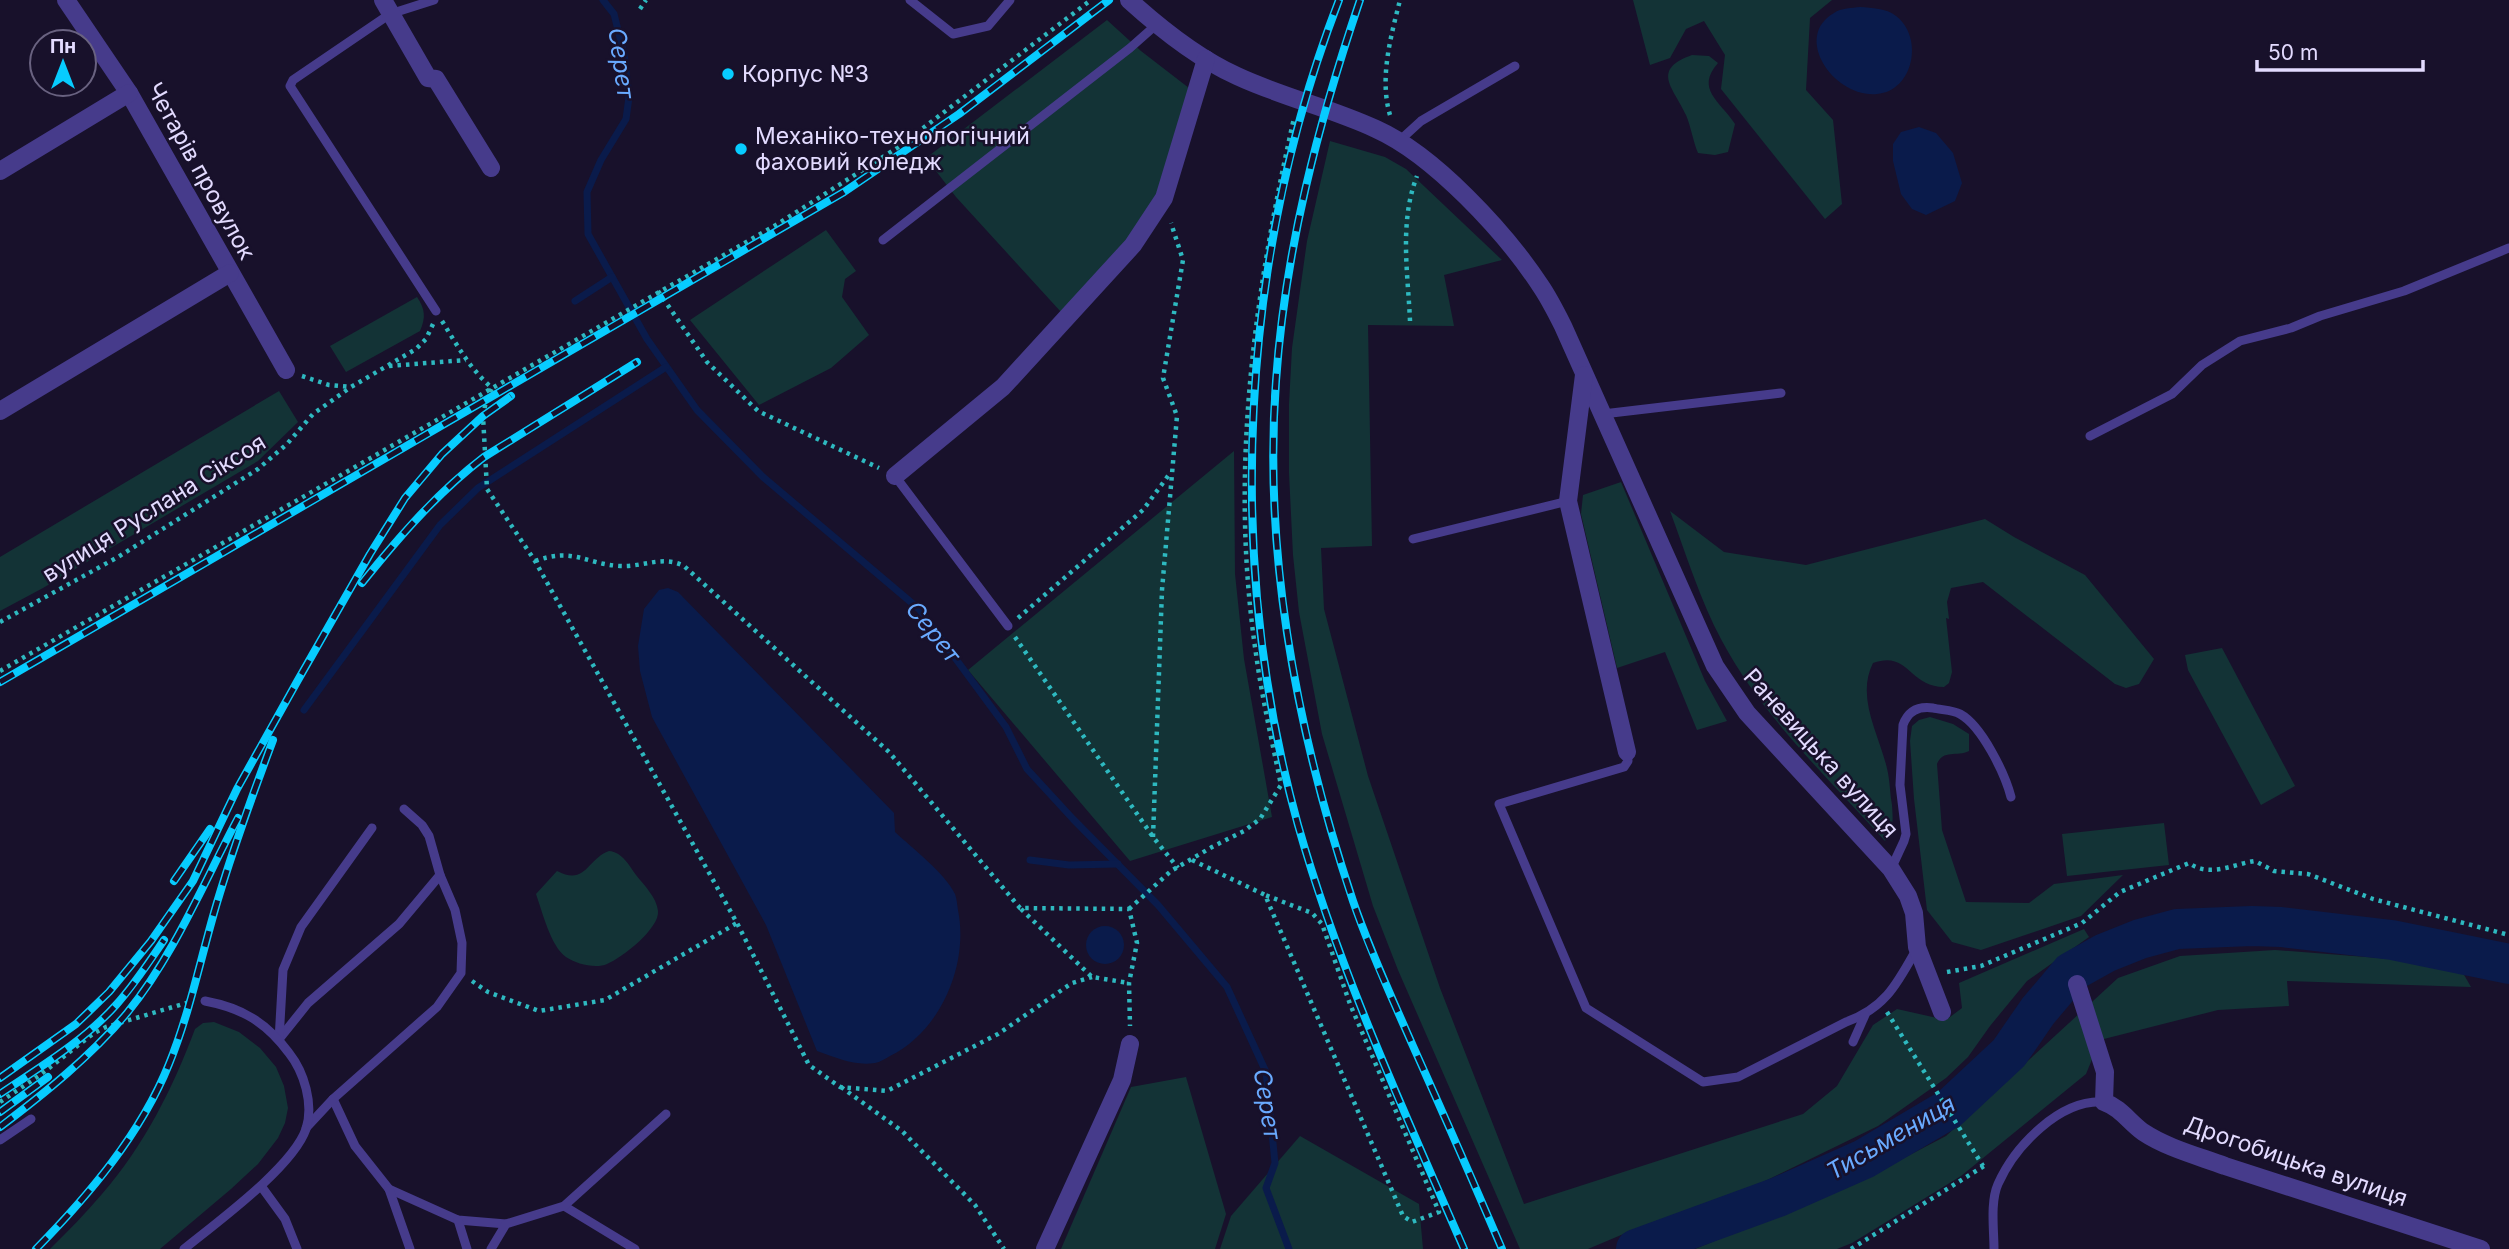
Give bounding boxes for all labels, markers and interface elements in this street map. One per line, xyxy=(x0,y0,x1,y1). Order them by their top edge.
water label: Серет xyxy=(602,26,641,102)
north arrow xyxy=(28,28,98,98)
scale bar xyxy=(2257,28,2423,72)
text: Пн xyxy=(50,35,76,58)
text: 50 m xyxy=(2268,40,2318,65)
place label: Корпус №3 xyxy=(742,60,869,88)
marker: Корпус №3 xyxy=(720,66,736,82)
street label: Четарів провулок xyxy=(141,78,262,265)
place label: Механіко-технологічний фаховий коледж xyxy=(755,122,1030,176)
marker: Механіко-технологічний фаховий коледж xyxy=(733,141,749,157)
street label: вулиця Руслана Сіксоя xyxy=(37,428,271,588)
water label: Серет xyxy=(900,595,968,670)
street label: Раневицька вулиця xyxy=(1738,663,1904,843)
water label: Серет xyxy=(1248,1067,1288,1143)
water label: Тисьмениця xyxy=(1821,1089,1960,1186)
street label: Дрогобицька вулиця xyxy=(2181,1110,2411,1212)

